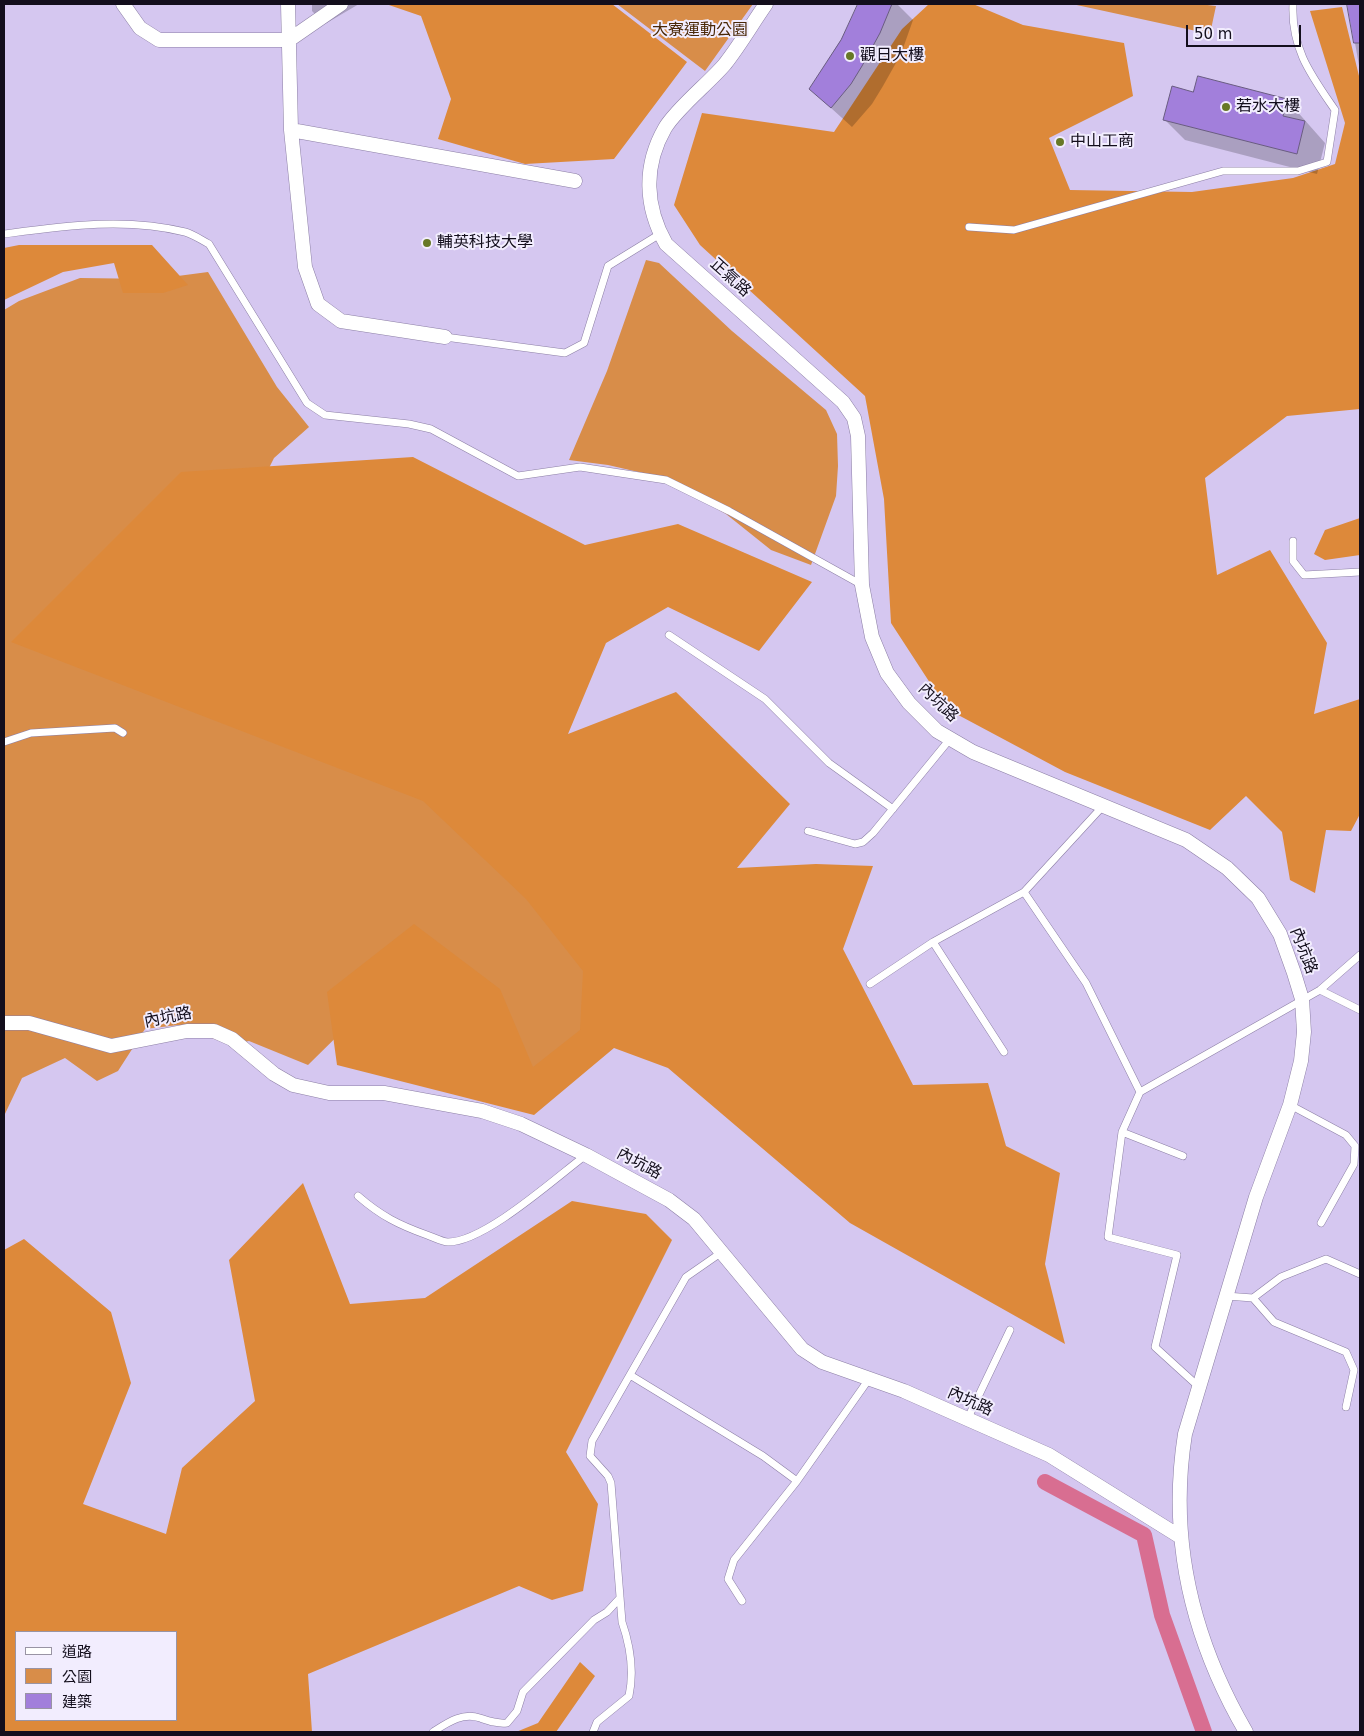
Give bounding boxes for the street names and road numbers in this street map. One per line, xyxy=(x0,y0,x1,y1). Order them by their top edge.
street label: 正氣路 xyxy=(706,255,754,301)
street label: 內坑路 xyxy=(914,679,962,727)
street label: 內坑路 xyxy=(1285,925,1321,977)
street label: 內坑路 xyxy=(143,1004,193,1032)
street label: 內坑路 xyxy=(613,1144,665,1184)
street label: 內坑路 xyxy=(944,1383,996,1421)

